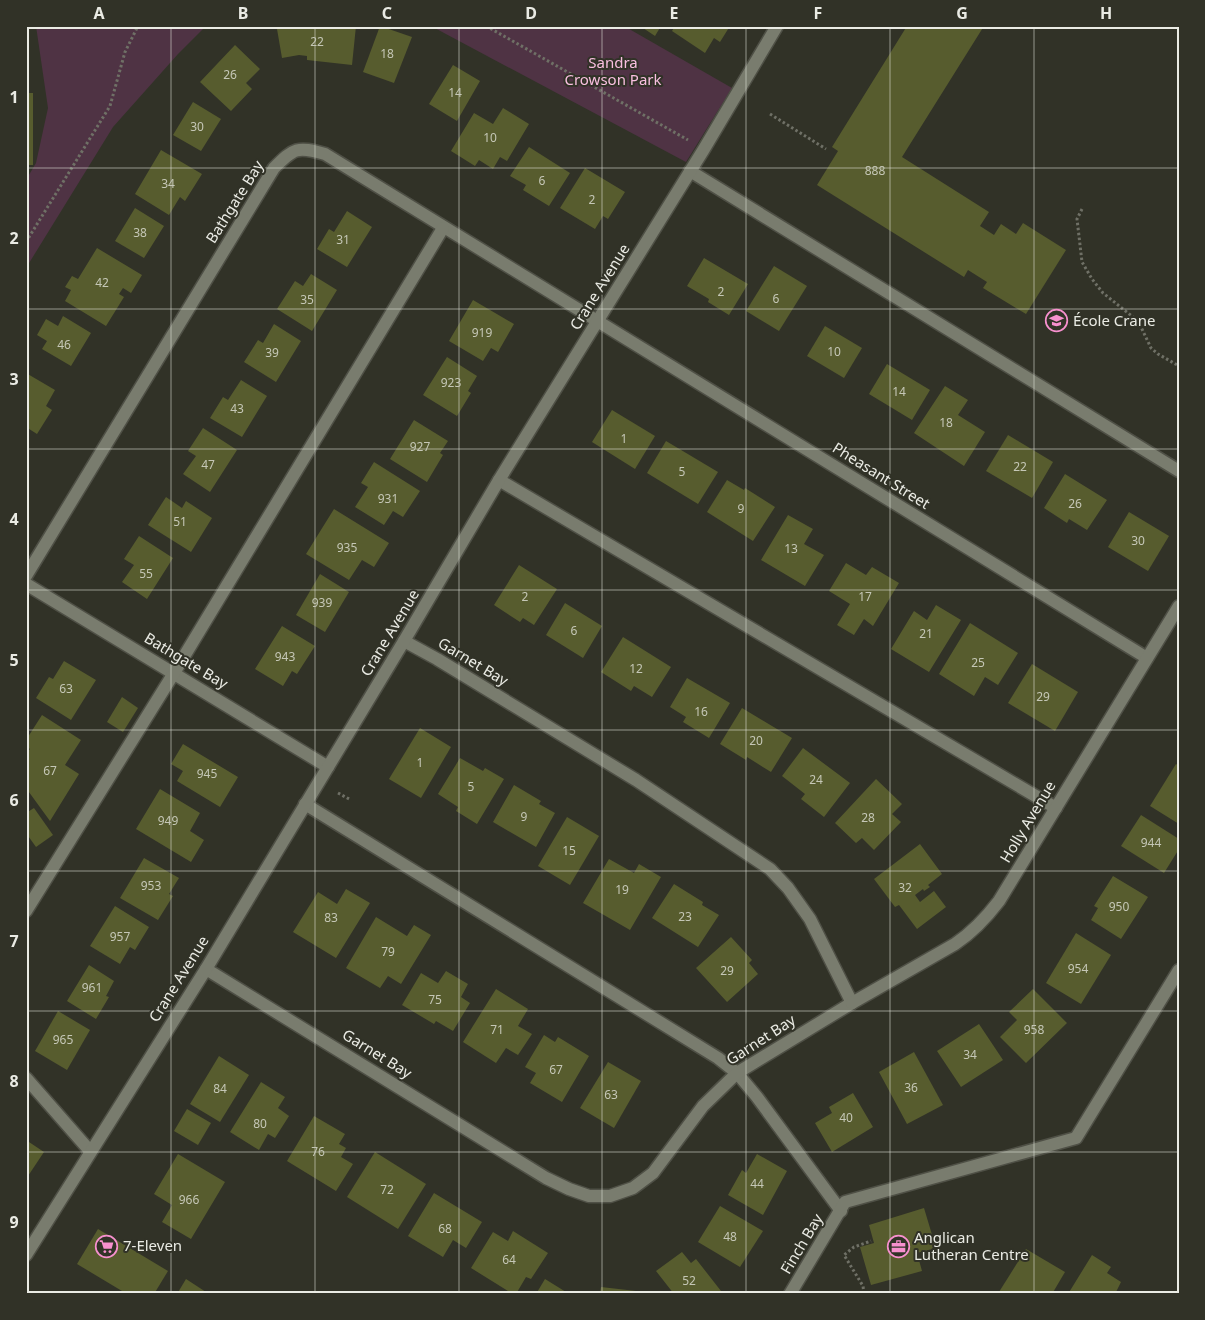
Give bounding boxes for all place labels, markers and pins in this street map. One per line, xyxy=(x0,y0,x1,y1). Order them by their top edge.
school or university icon: École Crane xyxy=(1045,309,1069,333)
place label: École Crane xyxy=(1073,310,1155,330)
place label: Anglican Lutheran Centre xyxy=(914,1227,1029,1264)
supermarket icon: 7-Eleven xyxy=(95,1234,119,1258)
place label: 7-Eleven xyxy=(123,1235,182,1255)
office icon: Anglican Lutheran Centre xyxy=(886,1235,910,1259)

